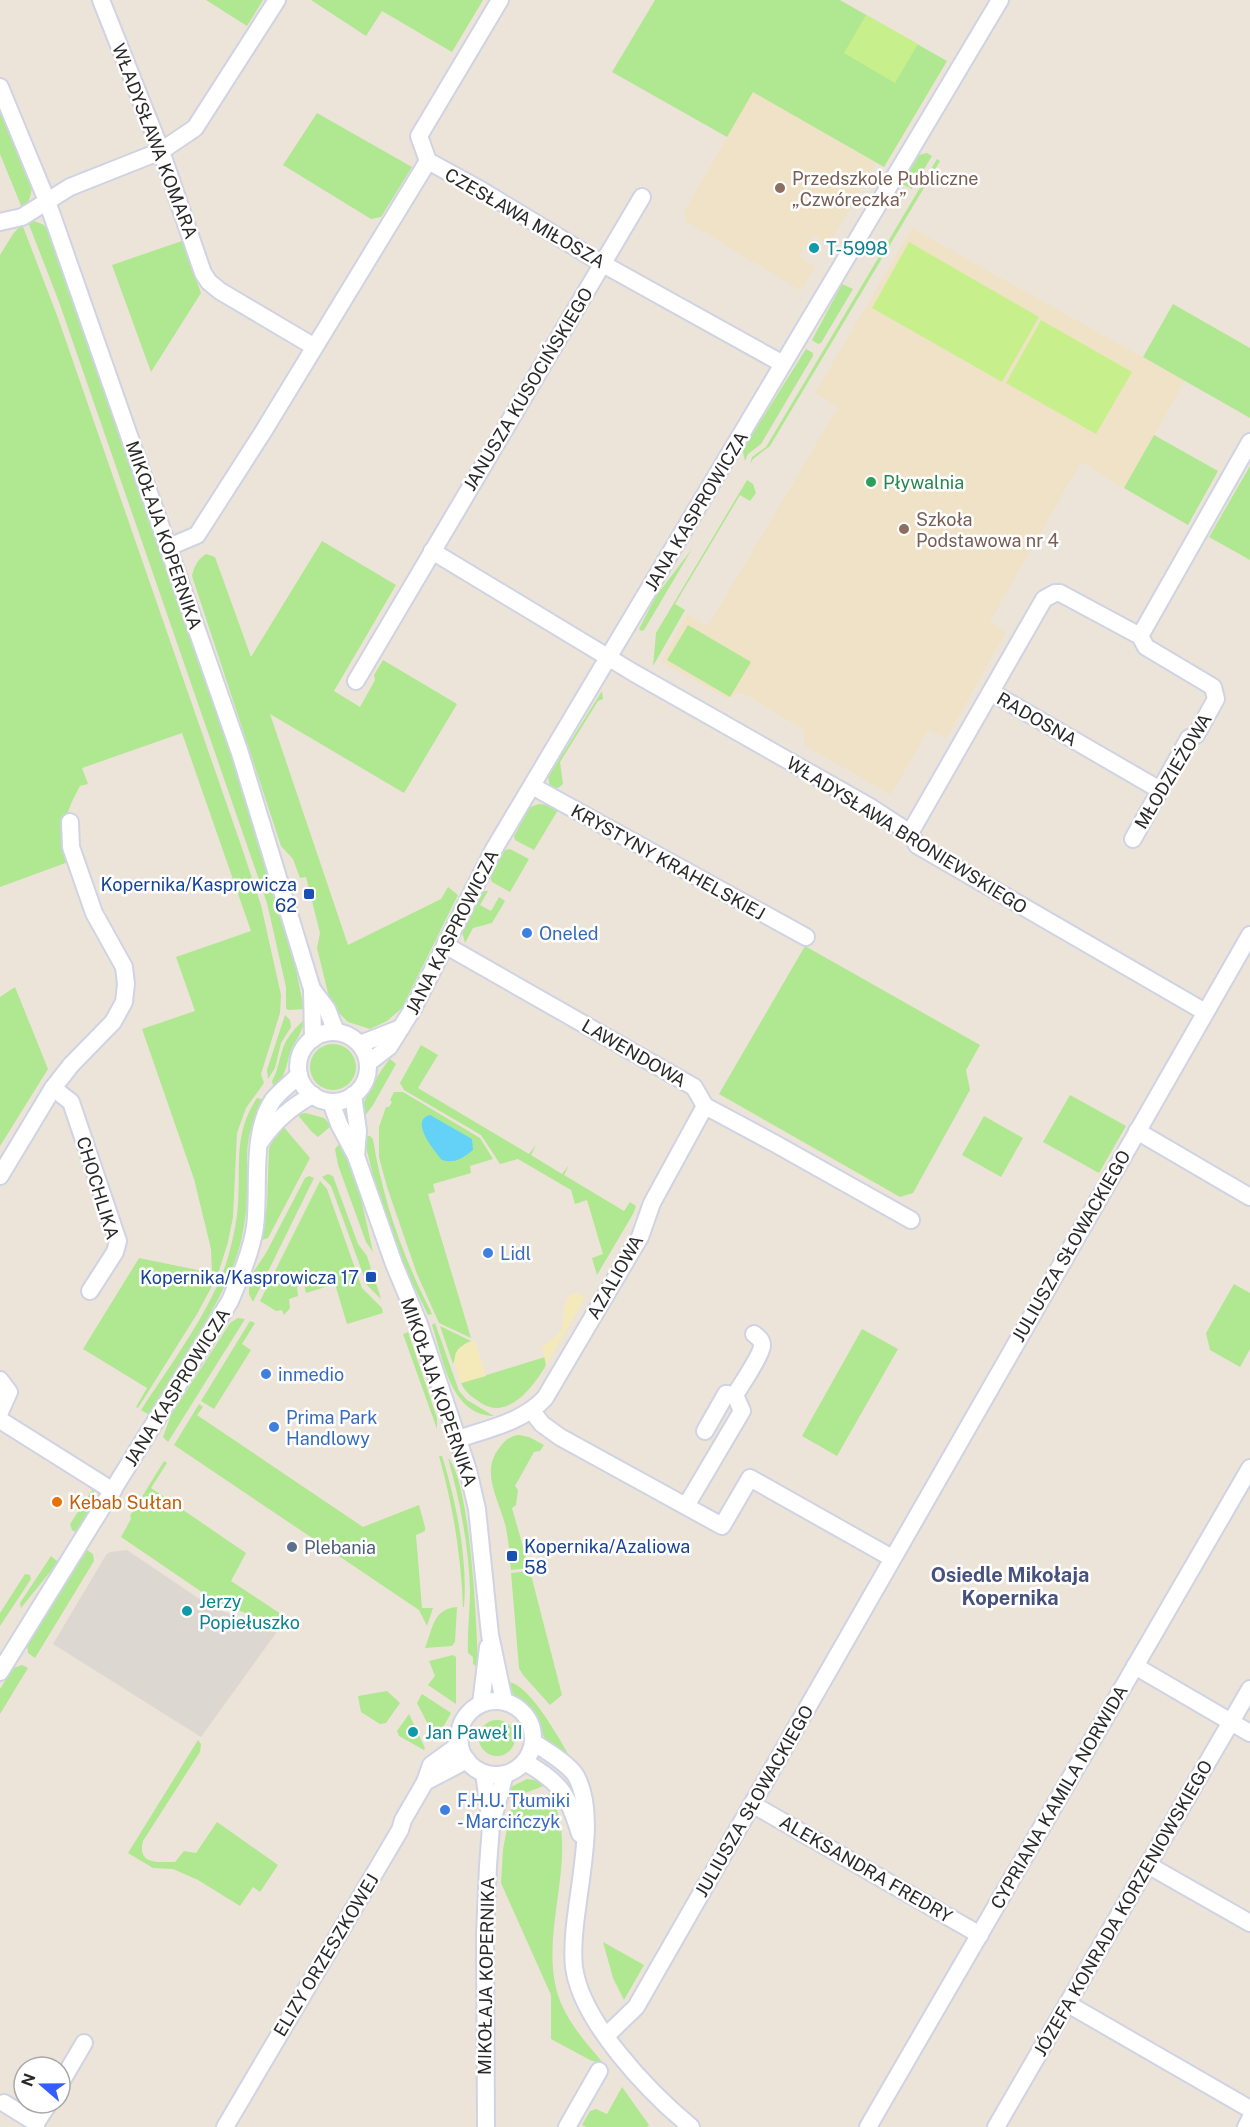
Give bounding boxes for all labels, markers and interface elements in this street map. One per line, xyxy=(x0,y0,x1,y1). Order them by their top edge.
street label: WŁADYSŁAWA KOMARA xyxy=(108,40,202,242)
street label: CZESŁAWA MIŁOSZA xyxy=(441,164,609,273)
place label: Przedszkole Publiczne „Czwóreczka” xyxy=(792,168,978,210)
marker: Przedszkole Publiczne „Czwóreczka” xyxy=(773,181,787,195)
place label: T-5998 xyxy=(826,238,888,259)
marker: T-5998 xyxy=(807,241,821,255)
street label: JANUSZA KUSOCIŃSKIEGO xyxy=(458,283,597,494)
street label: JANA KASPROWICZA xyxy=(640,427,752,594)
street label: MIKOŁAJA KOPERNIKA xyxy=(122,438,206,632)
place label: Pływalnia xyxy=(883,472,964,493)
marker: Pływalnia xyxy=(864,475,878,489)
place label: Szkoła Podstawowa nr 4 xyxy=(916,509,1059,551)
marker: Szkoła Podstawowa nr 4 xyxy=(897,522,911,536)
street label: RADOSNA xyxy=(993,688,1081,750)
street label: MŁODZIEŻOWA xyxy=(1129,709,1216,833)
street label: WŁADYSŁAWA BRONIEWSKIEGO xyxy=(783,752,1031,918)
street label: KRYSTYNY KRAHELSKIEJ xyxy=(567,800,769,924)
street label: JANA KASPROWICZA xyxy=(401,846,503,1018)
place label: Kopernika/Kasprowicza 62 xyxy=(100,874,297,916)
marker: Kopernika/Kasprowicza 62 xyxy=(302,887,316,901)
place label: Oneled xyxy=(539,923,599,944)
marker: Oneled xyxy=(520,926,534,940)
street label: LAWENDOWA xyxy=(578,1015,690,1091)
street label: CHOCHLIKA xyxy=(72,1134,124,1242)
street label: JULIUSZA SŁOWACKIEGO xyxy=(1007,1146,1135,1346)
street label: AZALIOWA xyxy=(583,1231,648,1323)
place label: Lidl xyxy=(500,1243,531,1264)
marker: Lidl xyxy=(481,1246,495,1260)
place label: Kopernika/Kasprowicza 17 xyxy=(140,1267,359,1288)
marker: Kopernika/Kasprowicza 17 xyxy=(364,1270,378,1284)
street label: MIKOŁAJA KOPERNIKA xyxy=(397,1295,481,1489)
street label: JANA KASPROWICZA xyxy=(120,1304,234,1470)
place label: inmedio xyxy=(278,1364,344,1385)
marker: inmedio xyxy=(259,1367,273,1381)
place label: Prima Park Handlowy xyxy=(286,1407,377,1449)
marker: Prima Park Handlowy xyxy=(267,1420,281,1434)
place label: Kebab Sułtan xyxy=(69,1492,182,1513)
marker: Kebab Sułtan xyxy=(50,1495,64,1509)
place label: Kopernika/Azaliowa 58 xyxy=(524,1536,690,1578)
place label: Plebania xyxy=(304,1537,376,1558)
marker: Plebania xyxy=(285,1540,299,1554)
marker: Kopernika/Azaliowa 58 xyxy=(505,1549,519,1563)
district label: Osiedle Mikołaja Kopernika xyxy=(931,1563,1089,1610)
place label: Jerzy Popiełuszko xyxy=(199,1591,300,1633)
marker: Jerzy Popiełuszko xyxy=(180,1604,194,1618)
street label: CYPRIANA KAMILA NORWIDA xyxy=(986,1681,1132,1913)
street label: JULIUSZA SŁOWACKIEGO xyxy=(690,1701,818,1901)
place label: Jan Paweł II xyxy=(425,1722,523,1743)
marker: Jan Paweł II xyxy=(406,1725,420,1739)
street label: JÓZEFA KONRADA KORZENIOWSKIEGO xyxy=(1028,1756,1217,2060)
place label: F.H.U. Tłumiki - Marcińczyk xyxy=(457,1790,570,1832)
marker: F.H.U. Tłumiki - Marcińczyk xyxy=(438,1803,452,1817)
street label: ALEKSANDRA FREDRY xyxy=(776,1811,956,1927)
street label: ELIZY ORZESZKOWEJ xyxy=(269,1870,383,2040)
street label: MIKOŁAJA KOPERNIKA xyxy=(474,1877,498,2075)
north arrow xyxy=(12,2055,72,2115)
text: N xyxy=(17,2071,39,2089)

